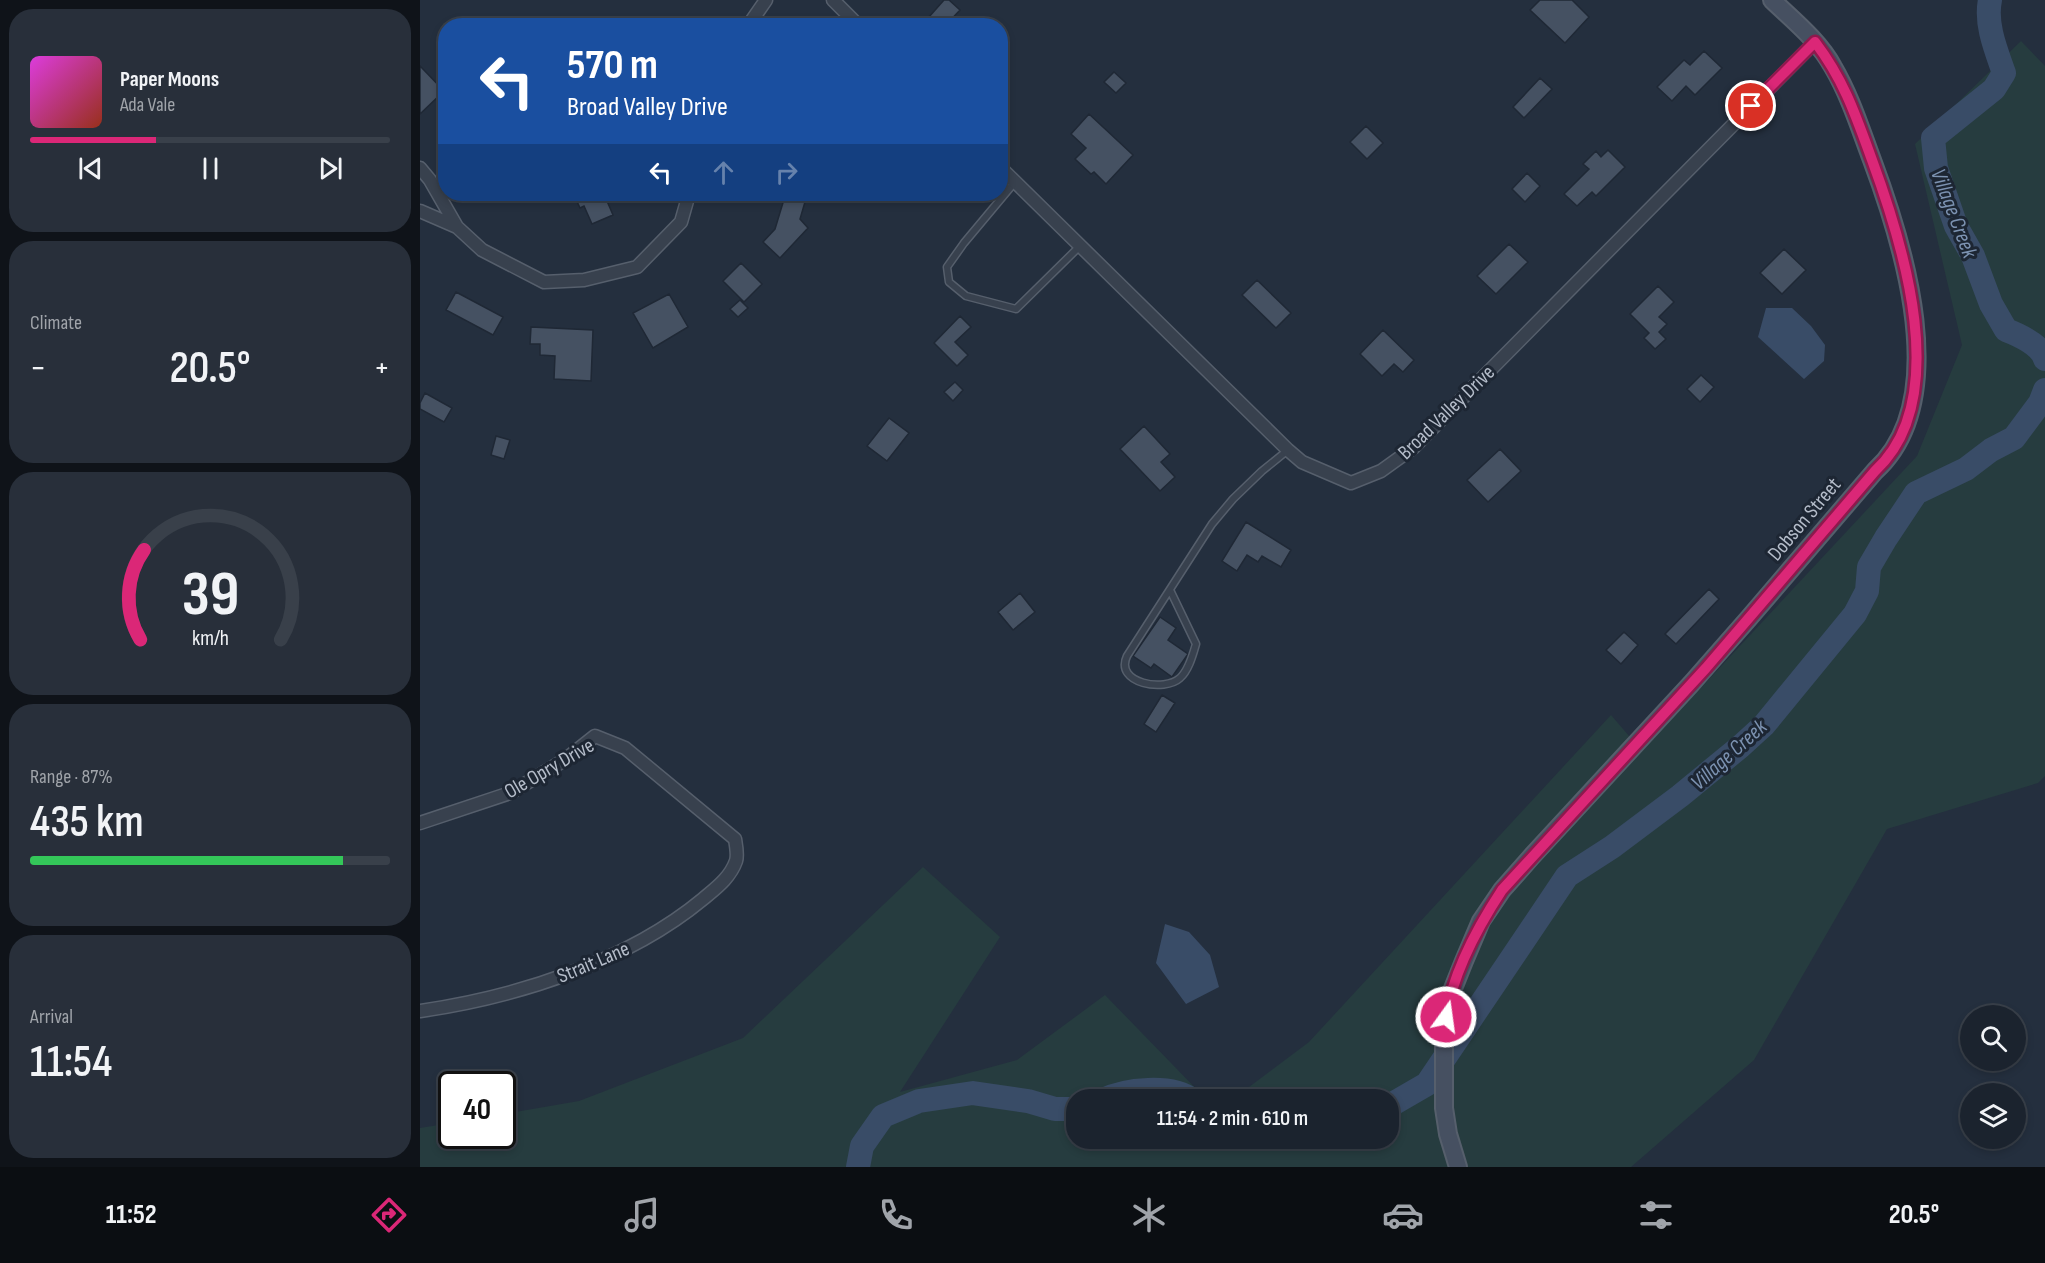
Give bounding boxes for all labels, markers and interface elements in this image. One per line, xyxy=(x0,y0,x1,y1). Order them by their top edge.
text: 570 m xyxy=(567,40,658,91)
icon: left xyxy=(468,42,546,120)
text: Paper Moons xyxy=(120,66,219,93)
pin xyxy=(1725,80,1776,131)
icon: arrive xyxy=(1734,89,1767,122)
text: Broad Valley Drive xyxy=(567,91,728,123)
text: Ada Vale xyxy=(120,93,175,117)
icon: previous xyxy=(74,152,107,185)
icon: pause xyxy=(194,152,227,185)
icon: next xyxy=(314,152,347,185)
icon: left xyxy=(644,156,677,189)
icon: ahead xyxy=(707,156,740,189)
icon: right xyxy=(770,156,803,189)
water label: Village Creek xyxy=(1924,165,1983,263)
text: Climate xyxy=(30,311,82,335)
text: 20.5° xyxy=(169,341,251,396)
text: − xyxy=(30,348,46,388)
text: + xyxy=(374,348,390,388)
street label: Broad Valley Drive xyxy=(1393,360,1500,465)
street label: Dobson Street xyxy=(1762,473,1846,566)
text: 39 xyxy=(181,559,239,634)
text: km/h xyxy=(191,627,229,652)
water label: Village Creek xyxy=(1685,713,1773,796)
street label: Ole Opry Drive xyxy=(500,733,599,804)
text: Range · 87% xyxy=(30,765,113,789)
text: 435 km xyxy=(30,795,144,850)
street label: Strait Lane xyxy=(553,936,633,989)
position arrow xyxy=(1414,985,1478,1049)
text: Arrival xyxy=(30,1005,73,1029)
map controls xyxy=(1960,1005,2026,1149)
button: search xyxy=(1960,1005,2026,1071)
text: 11:54 xyxy=(30,1035,112,1090)
speed limit sign: 40 xyxy=(438,1071,516,1149)
button: layers xyxy=(1960,1083,2026,1149)
text: 11:54 · 2 min · 610 m xyxy=(1157,1105,1308,1132)
icon: directions xyxy=(368,1194,410,1236)
icon: music xyxy=(621,1194,663,1236)
icon: phone xyxy=(875,1194,917,1236)
icon: climate xyxy=(1128,1194,1170,1236)
icon: car xyxy=(1382,1194,1424,1236)
icon: filters xyxy=(1635,1194,1677,1236)
text: 11:52 xyxy=(106,1199,157,1231)
text: 20.5° xyxy=(1889,1199,1939,1231)

